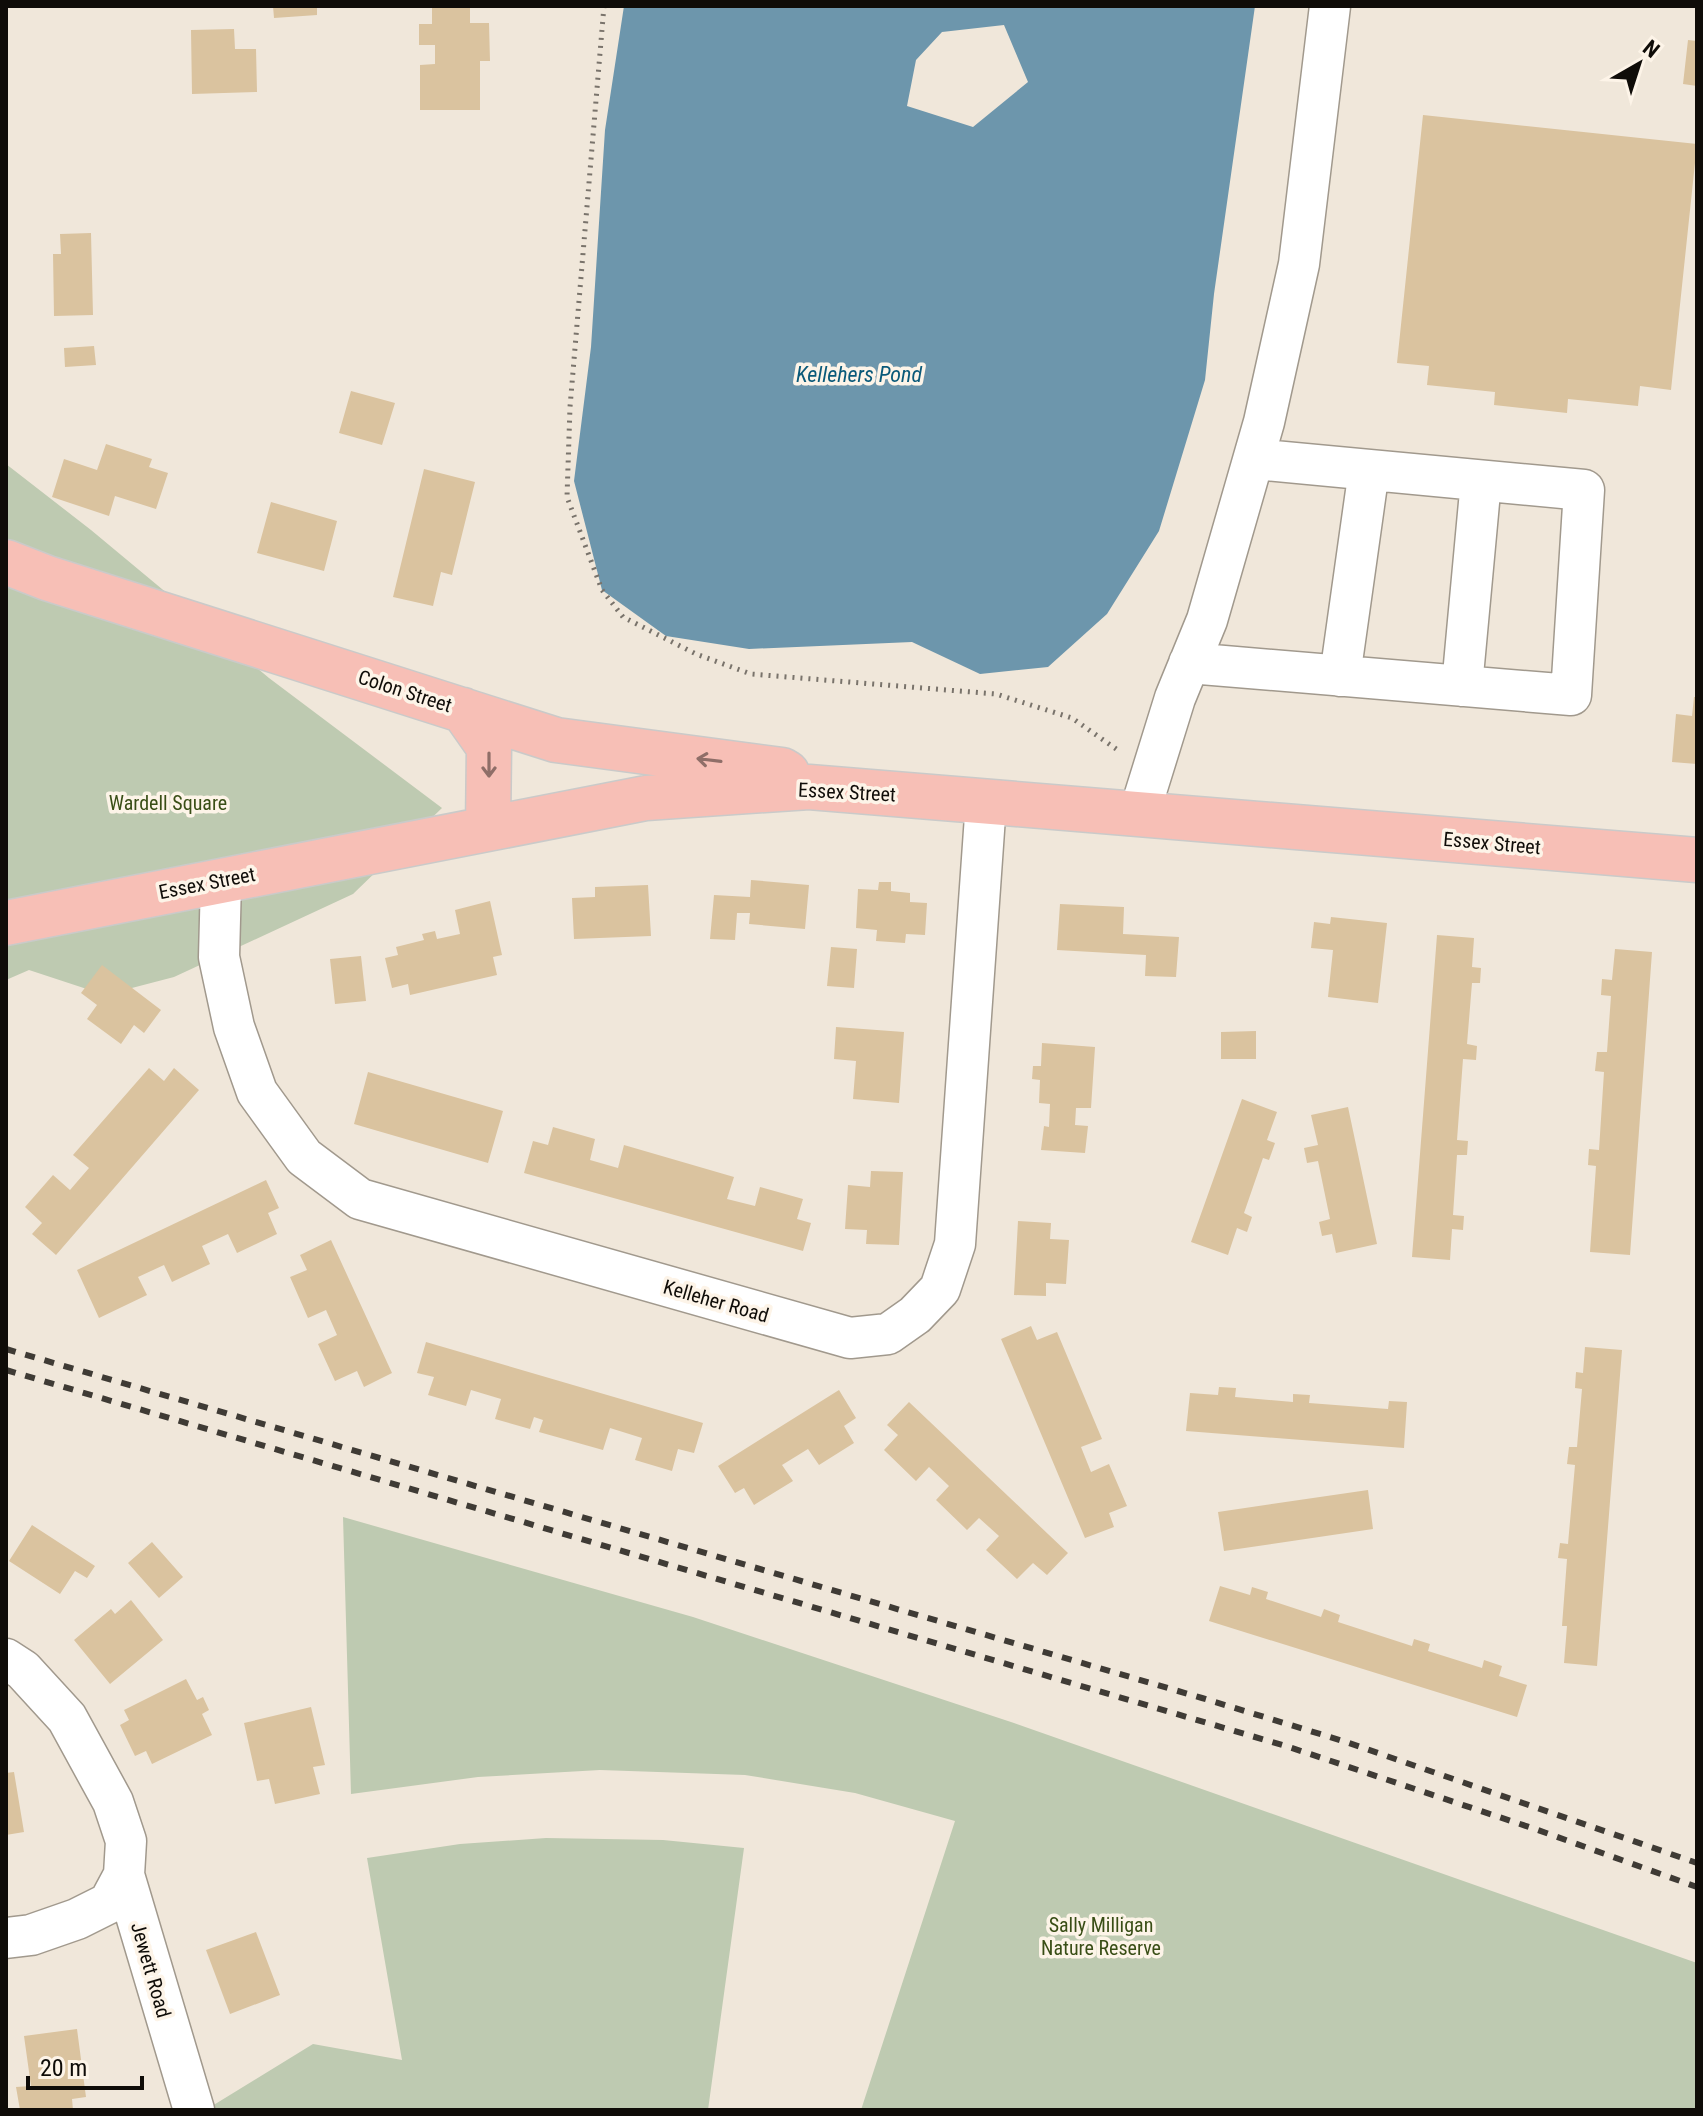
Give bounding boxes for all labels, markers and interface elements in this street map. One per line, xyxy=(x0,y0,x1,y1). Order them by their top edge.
north arrow xyxy=(1599,24,1679,104)
text: N xyxy=(1638,35,1664,63)
water label: Kellehers Pond xyxy=(796,362,922,387)
street label: Colon Street xyxy=(355,665,455,717)
one-way arrow xyxy=(481,751,497,778)
one-way arrow xyxy=(697,752,722,767)
street label: Essex Street xyxy=(798,777,897,807)
park label: Wardell Square xyxy=(109,791,227,815)
street label: Essex Street xyxy=(1442,827,1542,859)
street label: Essex Street xyxy=(157,862,257,904)
street label: Kelleher Road xyxy=(661,1275,771,1327)
park label: Sally Milligan Nature Reserve xyxy=(1041,1913,1161,1960)
street label: Jewett Road xyxy=(126,1920,176,2020)
scale bar xyxy=(28,2040,142,2090)
text: 20 m xyxy=(40,2054,87,2082)

